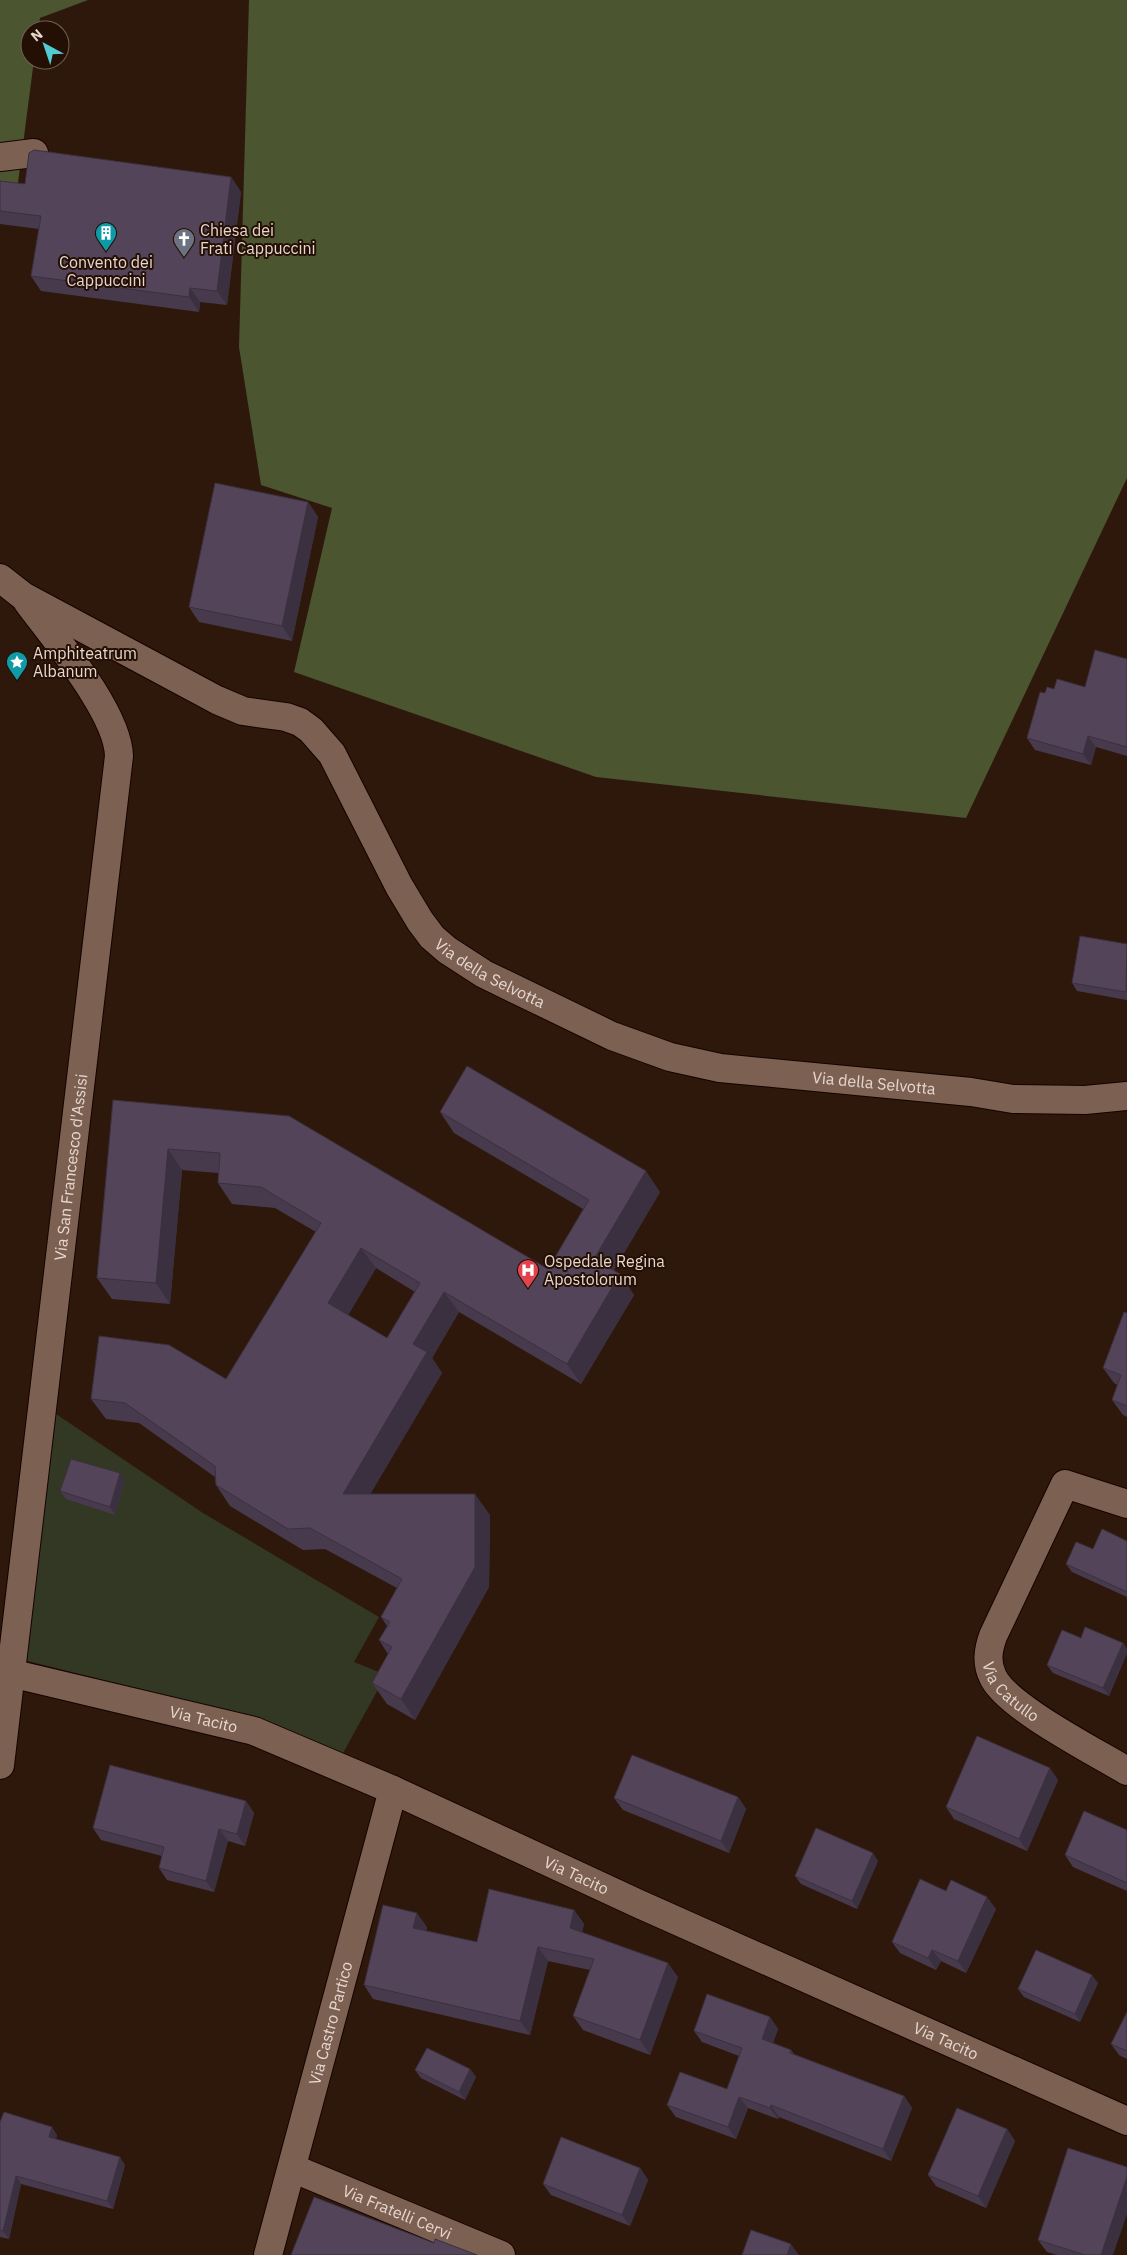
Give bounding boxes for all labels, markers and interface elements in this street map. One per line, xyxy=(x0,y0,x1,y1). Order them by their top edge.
north arrow xyxy=(20,20,70,70)
text: N xyxy=(27,25,46,45)
place label: Chiesa dei Frati Cappuccini xyxy=(200,220,316,258)
building icon: Convento dei Cappuccini xyxy=(94,221,118,252)
church icon: Chiesa dei Frati Cappuccini xyxy=(172,227,196,258)
place label: Convento dei Cappuccini xyxy=(59,252,153,290)
place label: Amphiteatrum Albanum xyxy=(33,643,137,681)
place icon: Amphiteatrum Albanum xyxy=(5,650,29,681)
street label: Via della Selvotta xyxy=(431,934,549,1012)
street label: Via della Selvotta xyxy=(811,1067,937,1099)
street label: Via San Francesco d'Assisi xyxy=(50,1073,91,1262)
place label: Ospedale Regina Apostolorum xyxy=(544,1251,665,1289)
hospital icon: Ospedale Regina Apostolorum xyxy=(516,1258,540,1289)
street label: Via Catullo xyxy=(979,1660,1043,1726)
street label: Via Tacito xyxy=(168,1701,240,1737)
street label: Via Tacito xyxy=(541,1851,612,1899)
street label: Via Castro Partico xyxy=(304,1959,356,2087)
street label: Via Tacito xyxy=(910,2017,982,2064)
street label: Via Fratelli Cervi xyxy=(340,2180,455,2243)

